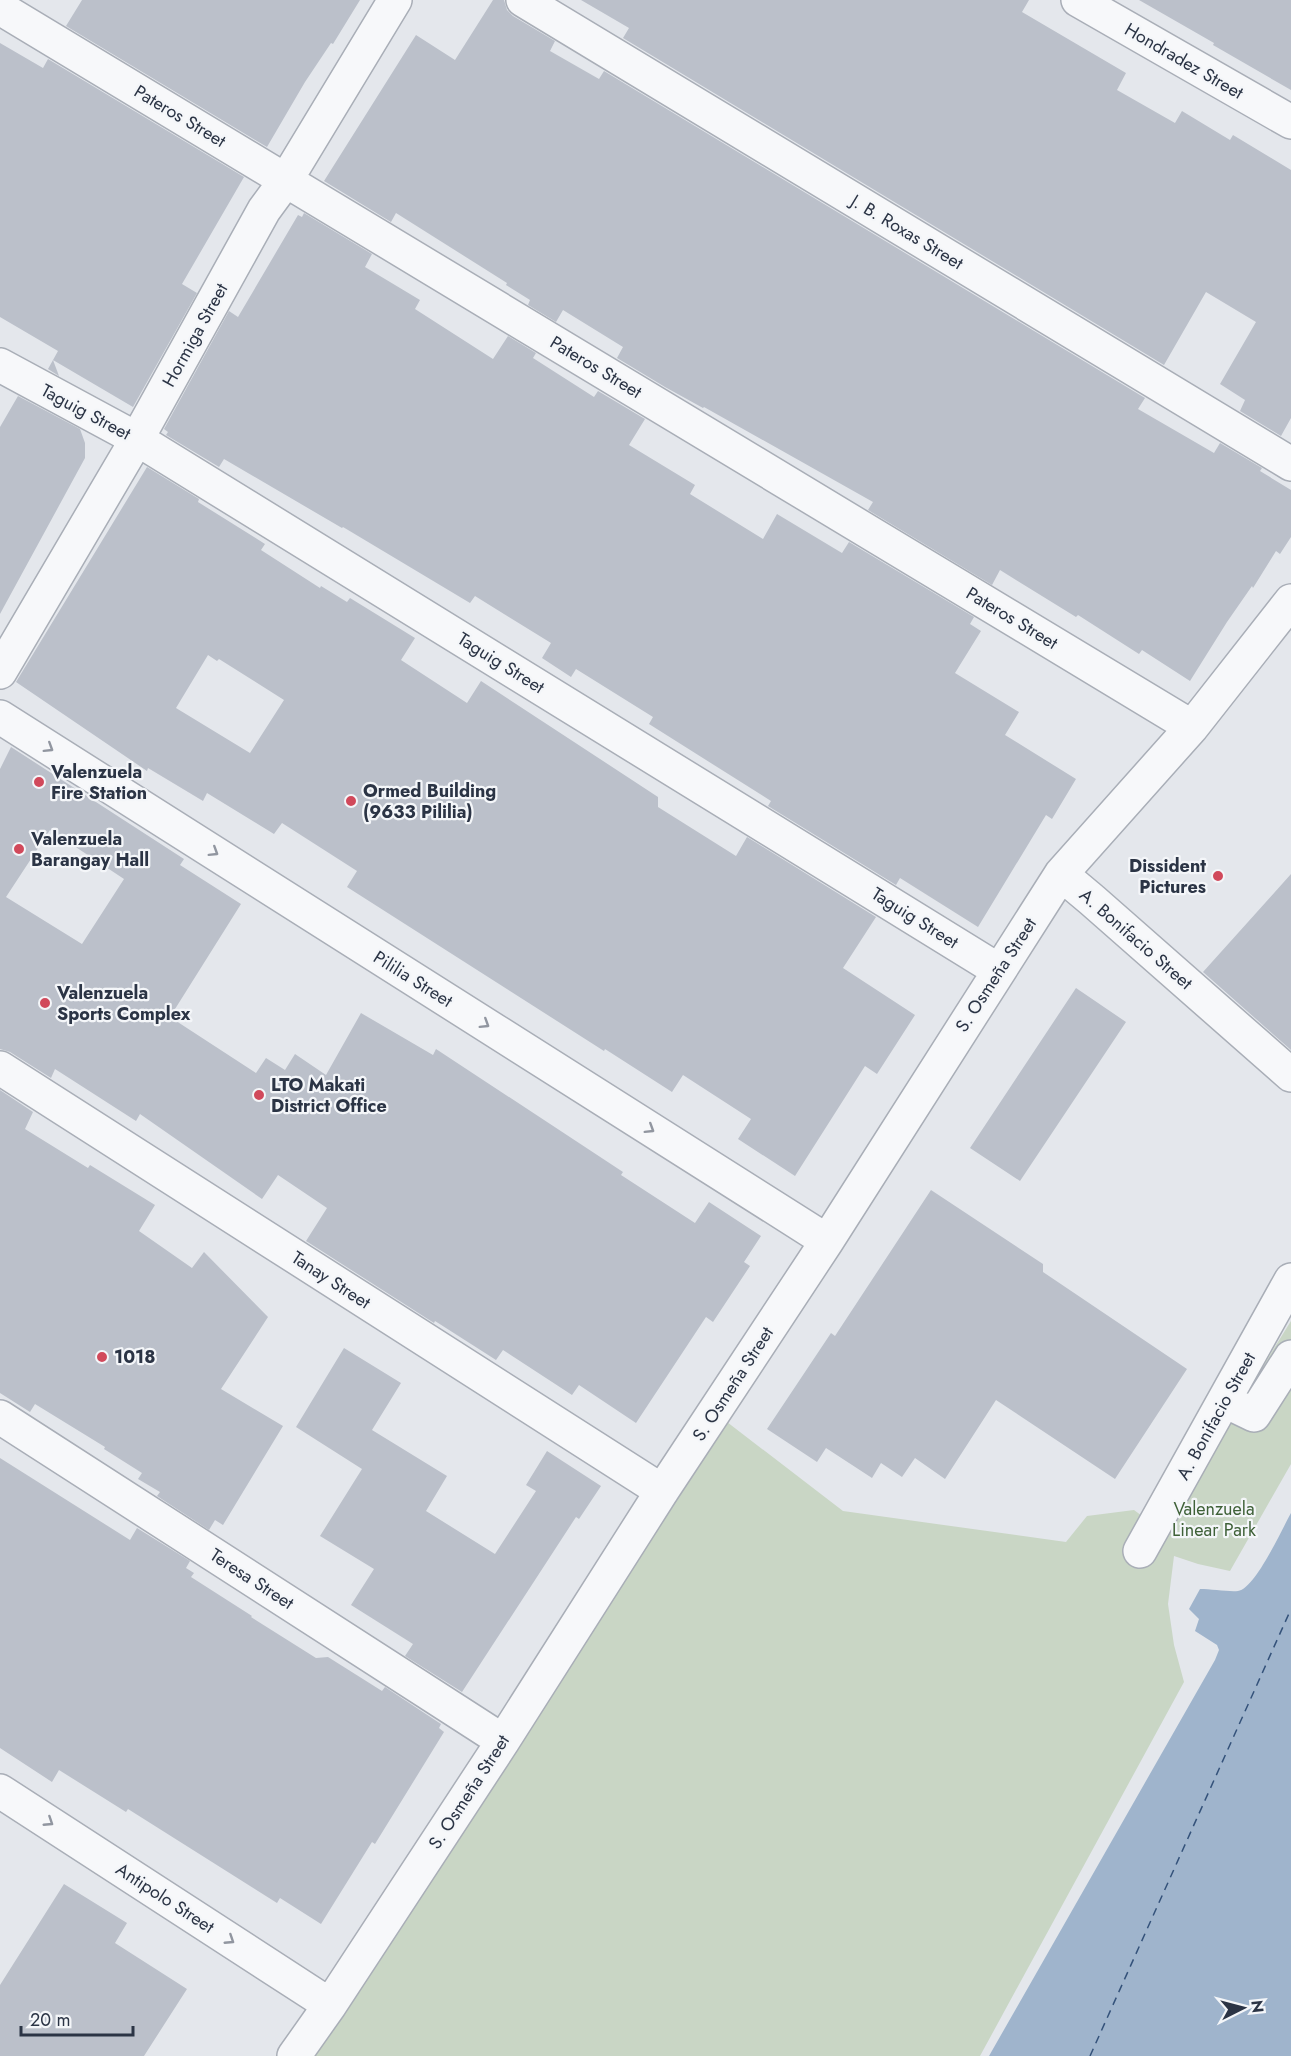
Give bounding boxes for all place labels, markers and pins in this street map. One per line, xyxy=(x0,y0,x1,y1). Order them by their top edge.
place label: Valenzuela Fire Station xyxy=(50,759,147,806)
marker: Valenzuela Fire Station xyxy=(32,775,46,789)
place label: Ormed Building (9633 Pililia) xyxy=(363,778,496,825)
marker: Ormed Building (9633 Pililia) xyxy=(344,794,358,808)
place label: Valenzuela Barangay Hall xyxy=(30,826,149,873)
marker: Valenzuela Barangay Hall xyxy=(12,842,26,856)
place label: Dissident Pictures xyxy=(1129,853,1206,900)
marker: Dissident Pictures xyxy=(1211,869,1225,883)
place label: Valenzuela Sports Complex xyxy=(56,980,191,1027)
marker: Valenzuela Sports Complex xyxy=(38,996,52,1010)
place label: LTO Makati District Office xyxy=(271,1072,387,1119)
marker: LTO Makati District Office xyxy=(252,1088,266,1102)
place label: 1018 xyxy=(114,1344,156,1370)
marker: 1018 xyxy=(95,1350,109,1364)

